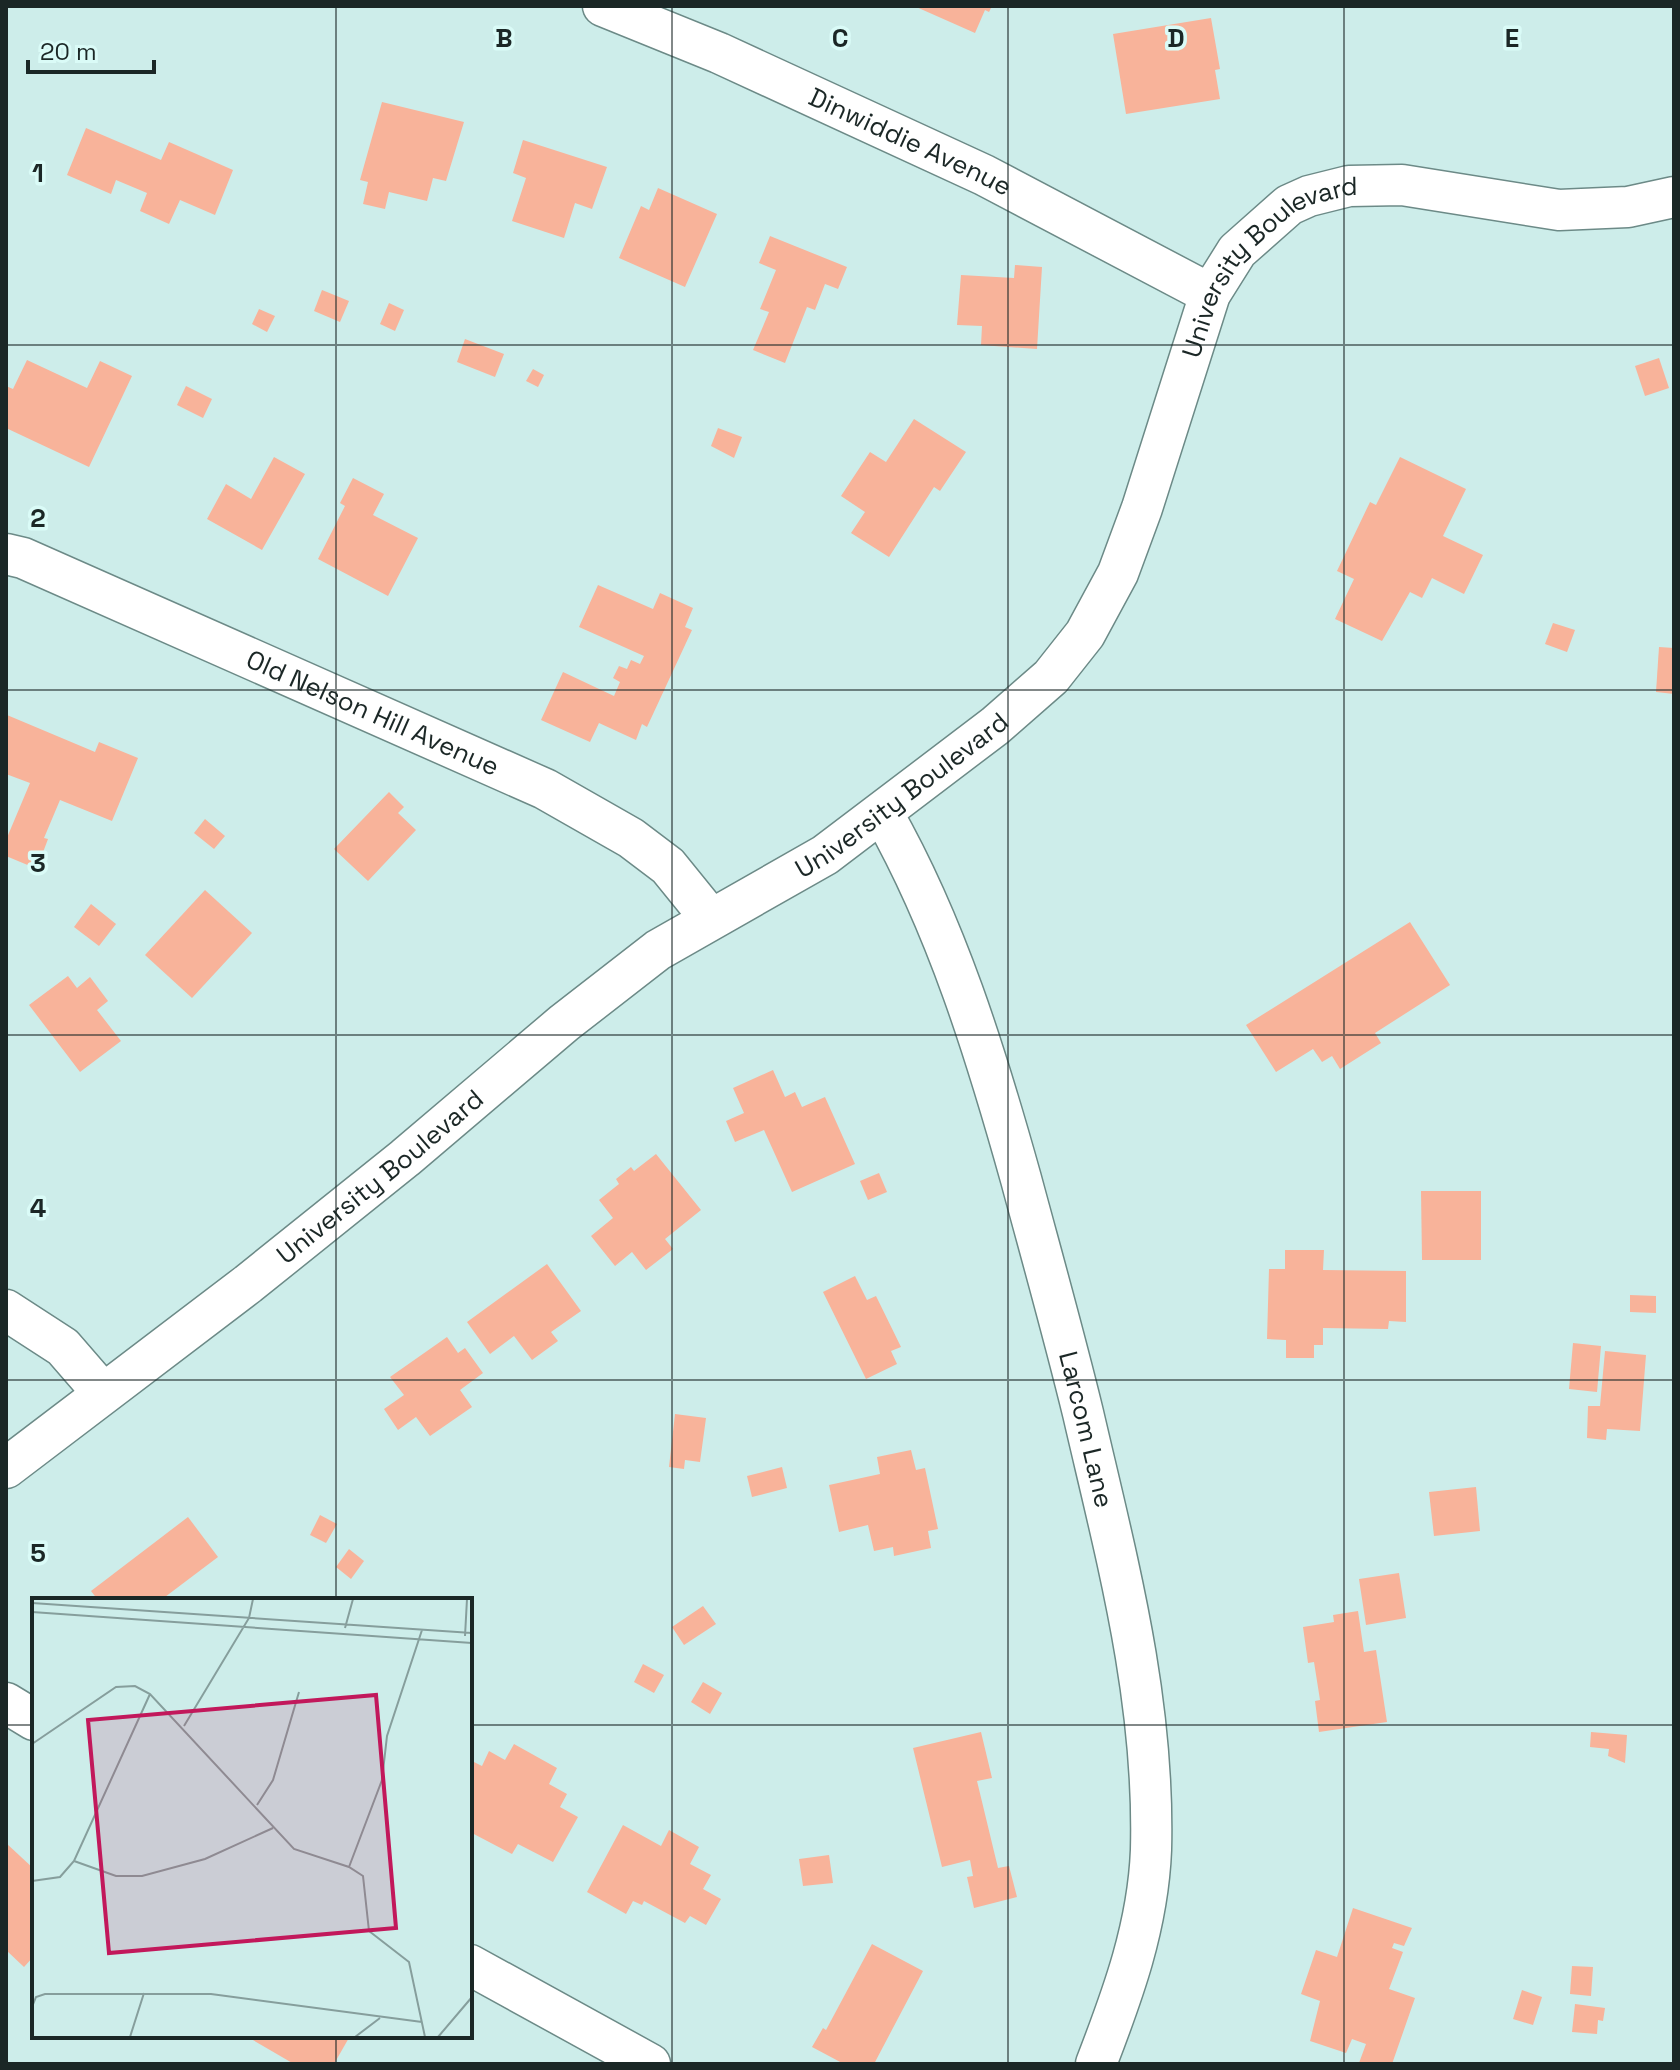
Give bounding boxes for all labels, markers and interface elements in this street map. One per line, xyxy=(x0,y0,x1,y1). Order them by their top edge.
text: B xyxy=(495,21,513,55)
text: C xyxy=(832,21,848,55)
text: D xyxy=(1167,21,1185,55)
text: E xyxy=(1505,21,1519,55)
scale bar xyxy=(28,24,154,74)
text: 20 m xyxy=(40,36,97,67)
street label: Dinwiddie Avenue xyxy=(803,80,1018,204)
text: 1 xyxy=(32,156,44,190)
street label: University Boulevard xyxy=(1174,169,1358,362)
text: 2 xyxy=(30,501,46,535)
street label: Old Nelson Hill Avenue xyxy=(241,642,505,784)
street label: University Boulevard xyxy=(789,705,1016,886)
text: 3 xyxy=(30,846,46,880)
street label: University Boulevard xyxy=(269,1082,490,1272)
text: 4 xyxy=(30,1191,46,1225)
street label: Larcom Lane xyxy=(1051,1348,1122,1511)
text: 5 xyxy=(30,1536,46,1570)
inset map xyxy=(32,1598,472,2038)

